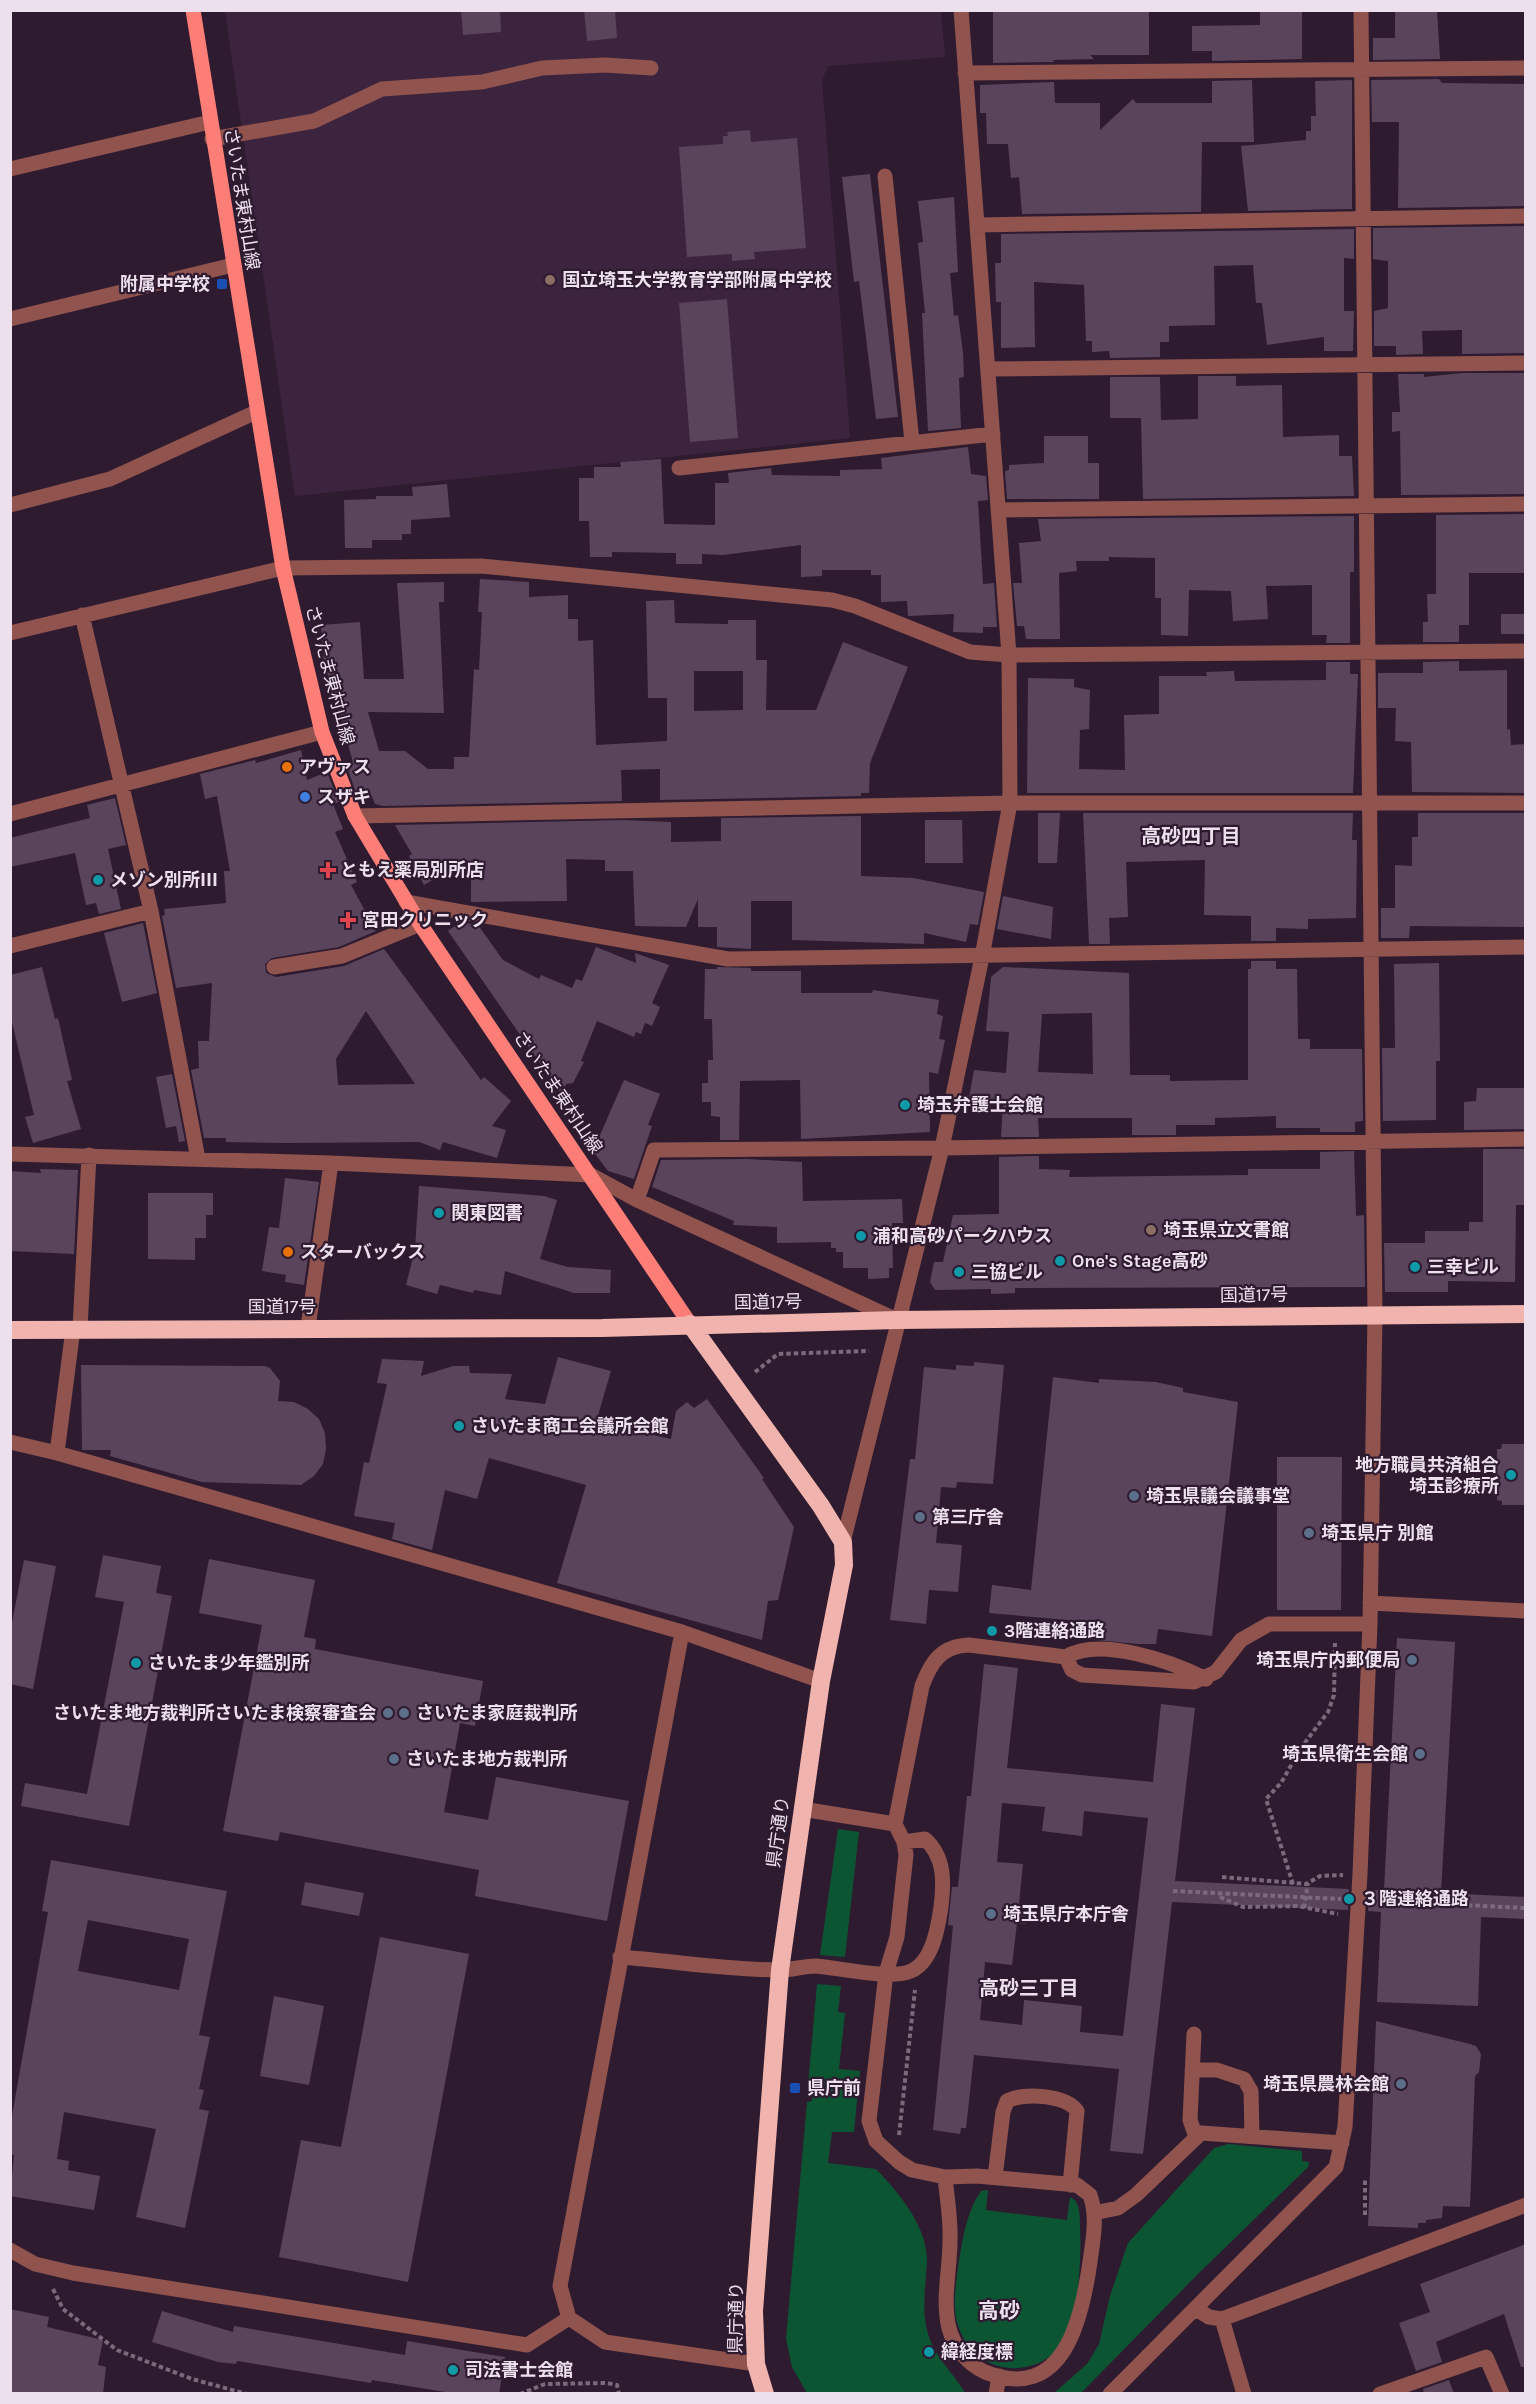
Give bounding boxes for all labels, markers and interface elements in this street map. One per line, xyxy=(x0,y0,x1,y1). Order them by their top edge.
street label: さいたま東村山線 xyxy=(220,126,264,272)
place label: 国立埼玉大学教育学部附属中学校 xyxy=(562,269,832,291)
place label: 附属中学校 xyxy=(120,273,210,295)
marker: 国立埼玉大学教育学部附属中学校 xyxy=(543,273,557,287)
marker: 附属中学校 xyxy=(215,277,229,291)
street label: さいたま東村山線 xyxy=(301,603,359,747)
place label: アヴァス xyxy=(299,756,371,778)
marker: アヴァス xyxy=(280,760,294,774)
place label: スザキ xyxy=(317,786,371,808)
marker: スザキ xyxy=(298,790,312,804)
district label: 高砂四丁目 xyxy=(1141,825,1241,848)
place label: ともえ薬局別所店 xyxy=(340,859,484,881)
marker: ともえ薬局別所店 xyxy=(321,863,335,877)
place label: メゾン別所Ⅲ xyxy=(110,869,218,891)
marker: メゾン別所Ⅲ xyxy=(91,873,105,887)
place label: 宮田クリニック xyxy=(362,909,488,931)
marker: 宮田クリニック xyxy=(339,911,357,929)
street label: さいたま東村山線 xyxy=(509,1026,607,1158)
place label: 埼玉弁護士会館 xyxy=(917,1094,1043,1116)
marker: 埼玉弁護士会館 xyxy=(898,1098,912,1112)
place label: 関東図書 xyxy=(451,1202,523,1224)
marker: 関東図書 xyxy=(432,1206,446,1220)
place label: 埼玉県立文書館 xyxy=(1163,1219,1289,1241)
marker: 埼玉県立文書館 xyxy=(1144,1223,1158,1237)
place label: 浦和高砂パークハウス xyxy=(873,1225,1052,1247)
marker: 浦和高砂パークハウス xyxy=(854,1229,868,1243)
place label: スターバックス xyxy=(300,1241,425,1263)
marker: スターバックス xyxy=(281,1245,295,1259)
place label: One's Stage高砂 xyxy=(1072,1250,1207,1272)
marker: One's Stage高砂 xyxy=(1053,1254,1067,1268)
place label: 三幸ビル xyxy=(1427,1256,1499,1278)
marker: 三幸ビル xyxy=(1408,1260,1422,1274)
place label: 三協ビル xyxy=(971,1261,1043,1283)
marker: 三協ビル xyxy=(952,1265,966,1279)
street label: 国道17号 xyxy=(1220,1283,1288,1307)
street label: 国道17号 xyxy=(734,1290,802,1314)
street label: 国道17号 xyxy=(248,1296,316,1318)
place label: さいたま商工会議所会館 xyxy=(471,1415,668,1437)
marker: さいたま商工会議所会館 xyxy=(452,1419,466,1433)
place label: 地方職員共済組合 埼玉診療所 xyxy=(1355,1454,1499,1497)
marker: 地方職員共済組合 埼玉診療所 xyxy=(1504,1468,1518,1482)
place label: 埼玉県議会議事堂 xyxy=(1146,1485,1290,1507)
marker: 埼玉県議会議事堂 xyxy=(1127,1489,1141,1503)
place label: 第三庁舎 xyxy=(932,1506,1004,1528)
marker: 第三庁舎 xyxy=(913,1510,927,1524)
place label: 埼玉県庁 別館 xyxy=(1321,1522,1434,1544)
marker: 埼玉県庁 別館 xyxy=(1302,1526,1316,1540)
place label: 3階連絡通路 xyxy=(1004,1620,1105,1642)
marker: 3階連絡通路 xyxy=(985,1624,999,1638)
place label: 埼玉県庁内郵便局 xyxy=(1256,1649,1400,1671)
place label: さいたま少年鑑別所 xyxy=(148,1652,309,1674)
marker: 埼玉県庁内郵便局 xyxy=(1405,1653,1419,1667)
marker: さいたま少年鑑別所 xyxy=(129,1656,143,1670)
place label: さいたま地方裁判所さいたま検察審査会 xyxy=(53,1702,376,1724)
place label: さいたま家庭裁判所 xyxy=(416,1702,577,1724)
marker: さいたま地方裁判所さいたま検察審査会 xyxy=(381,1706,395,1720)
marker: さいたま家庭裁判所 xyxy=(397,1706,411,1720)
place label: 埼玉県衛生会館 xyxy=(1282,1743,1408,1765)
marker: 埼玉県衛生会館 xyxy=(1413,1747,1427,1761)
place label: さいたま地方裁判所 xyxy=(406,1748,567,1770)
marker: さいたま地方裁判所 xyxy=(387,1752,401,1766)
street label: 県庁通り xyxy=(762,1795,794,1869)
place label: ３階連絡通路 xyxy=(1361,1888,1469,1910)
marker: ３階連絡通路 xyxy=(1342,1892,1356,1906)
place label: 埼玉県庁本庁舎 xyxy=(1003,1903,1129,1925)
marker: 埼玉県庁本庁舎 xyxy=(984,1907,998,1921)
district label: 高砂三丁目 xyxy=(979,1977,1079,2000)
place label: 埼玉県農林会館 xyxy=(1263,2073,1389,2095)
place label: 県庁前 xyxy=(807,2077,861,2099)
marker: 埼玉県農林会館 xyxy=(1394,2077,1408,2091)
marker: 県庁前 xyxy=(788,2081,802,2095)
street label: 県庁通り xyxy=(724,2282,748,2354)
district label: 高砂 xyxy=(978,2299,1020,2323)
place label: 緯経度標 xyxy=(941,2341,1013,2363)
marker: 緯経度標 xyxy=(922,2345,936,2359)
place label: 司法書士会館 xyxy=(465,2359,573,2381)
marker: 司法書士会館 xyxy=(446,2363,460,2377)

